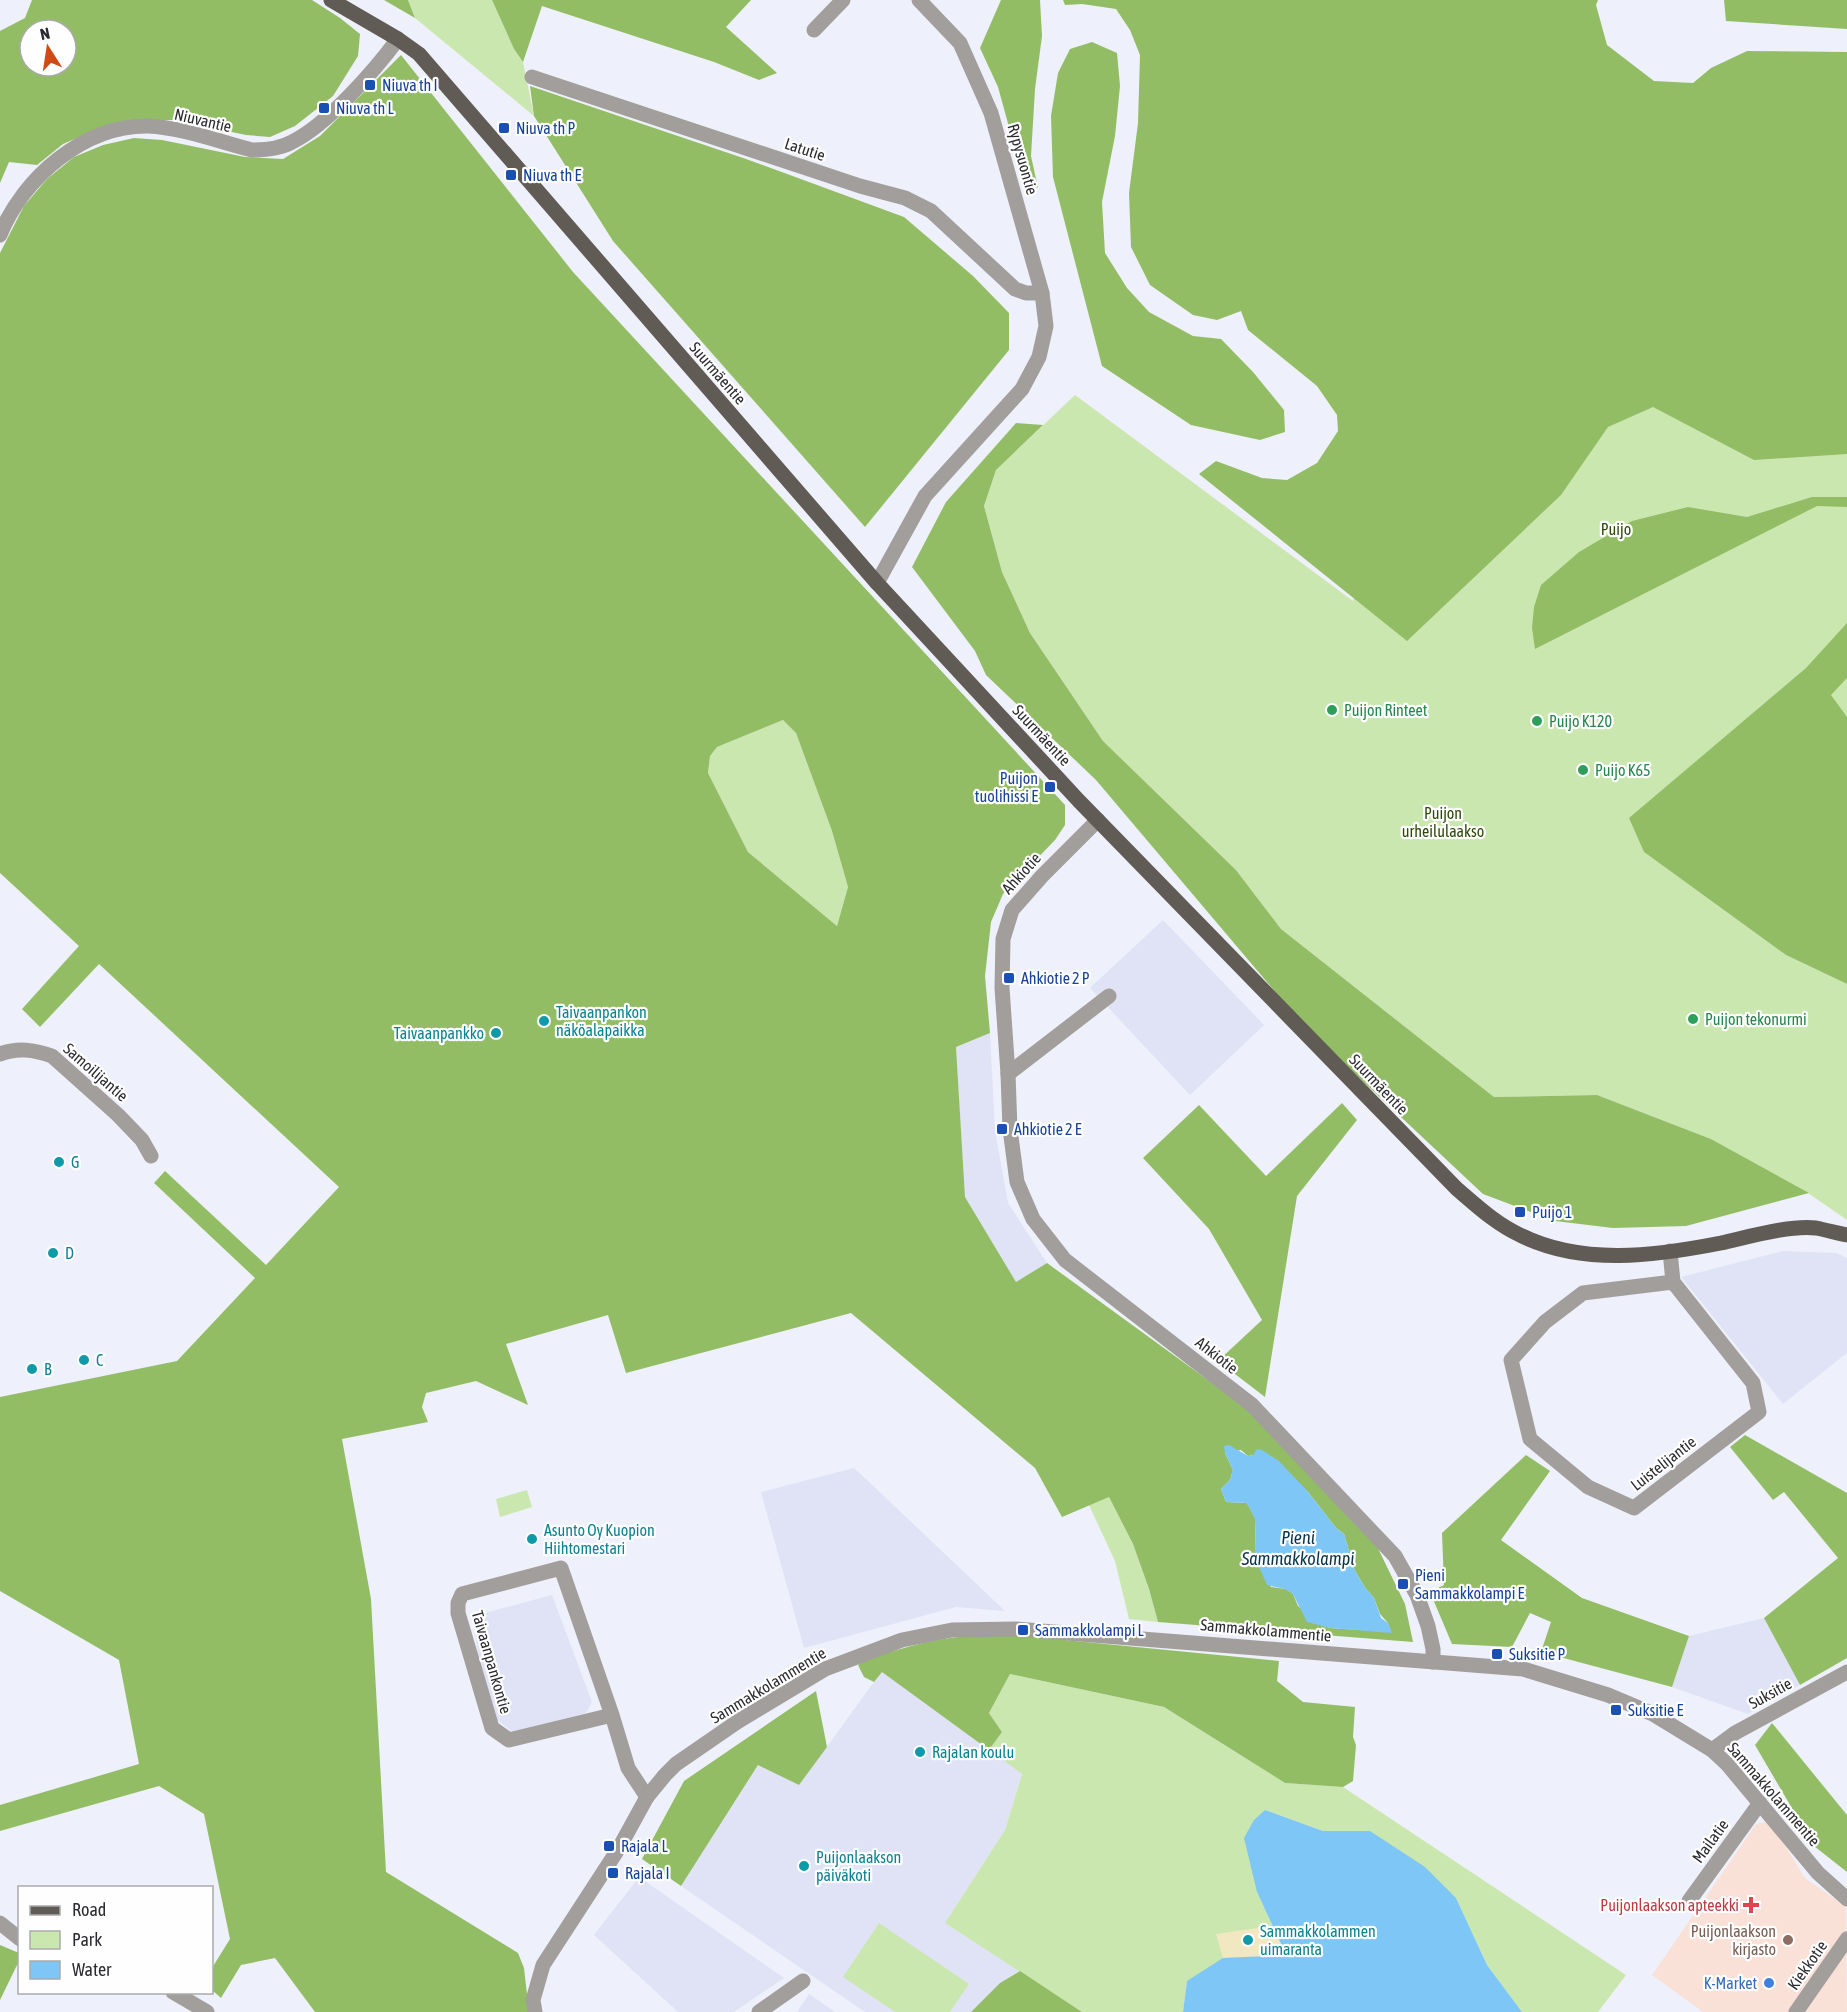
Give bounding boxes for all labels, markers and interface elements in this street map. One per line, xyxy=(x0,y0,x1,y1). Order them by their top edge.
north arrow xyxy=(18,18,78,78)
text: N xyxy=(38,24,51,43)
place label: Niuva th I xyxy=(382,76,438,94)
marker: Niuva th I xyxy=(363,78,377,92)
place label: Niuva th L xyxy=(336,99,394,117)
marker: Niuva th L xyxy=(317,101,331,115)
street label: Niuvantie xyxy=(173,105,233,135)
place label: Niuva th P xyxy=(516,119,575,137)
marker: Niuva th P xyxy=(497,121,511,135)
street label: Rypysuontie xyxy=(1003,122,1042,197)
street label: Latutie xyxy=(782,134,828,164)
place label: Niuva th E xyxy=(523,166,581,184)
marker: Niuva th E xyxy=(504,168,518,182)
street label: Suurmäentie xyxy=(686,338,750,408)
park label: Puijo xyxy=(1601,520,1631,539)
street label: Suurmäentie xyxy=(1009,701,1075,769)
place label: Puijon Rinteet xyxy=(1344,701,1428,720)
marker: Puijon Rinteet xyxy=(1325,703,1339,717)
place label: Puijo K120 xyxy=(1549,712,1612,731)
marker: Puijo K120 xyxy=(1530,714,1544,728)
place label: Puijo K65 xyxy=(1595,761,1651,780)
marker: Puijo K65 xyxy=(1576,763,1590,777)
place label: Puijon tuolihissi E xyxy=(975,769,1038,805)
marker: Puijon tuolihissi E xyxy=(1043,780,1057,794)
park label: Puijon urheilulaakso xyxy=(1402,804,1484,840)
street label: Ahkiotie xyxy=(998,849,1044,897)
place label: Ahkiotie 2 P xyxy=(1021,969,1090,987)
marker: Ahkiotie 2 P xyxy=(1002,971,1016,985)
place label: Taivaanpankon näköalapaikka xyxy=(556,1003,647,1040)
place label: Puijon tekonurmi xyxy=(1705,1010,1807,1029)
marker: Puijon tekonurmi xyxy=(1686,1012,1700,1026)
marker: Taivaanpankon näköalapaikka xyxy=(537,1014,551,1028)
place label: Taivaanpankko xyxy=(394,1024,484,1043)
marker: Taivaanpankko xyxy=(489,1026,503,1040)
street label: Samoilijantie xyxy=(60,1039,132,1106)
street label: Suurmäentie xyxy=(1346,1050,1412,1118)
place label: Ahkiotie 2 E xyxy=(1014,1120,1082,1138)
marker: Ahkiotie 2 E xyxy=(995,1122,1009,1136)
place label: G xyxy=(71,1153,79,1171)
marker: G xyxy=(52,1155,66,1169)
place label: Puijo 1 xyxy=(1532,1203,1572,1222)
marker: Puijo 1 xyxy=(1513,1205,1527,1219)
place label: D xyxy=(65,1244,74,1262)
marker: D xyxy=(46,1246,60,1260)
street label: Ahkiotie xyxy=(1192,1333,1242,1377)
place label: C xyxy=(96,1351,103,1369)
marker: C xyxy=(77,1353,91,1367)
place label: B xyxy=(44,1360,52,1378)
marker: B xyxy=(25,1362,39,1376)
street label: Luistelijantie xyxy=(1627,1432,1700,1495)
place label: Asunto Oy Kuopion Hiihtomestari xyxy=(544,1521,655,1557)
water label: Pieni Sammakkolampi xyxy=(1241,1527,1354,1569)
marker: Asunto Oy Kuopion Hiihtomestari xyxy=(525,1532,539,1546)
place label: Pieni Sammakkolampi E xyxy=(1415,1566,1525,1603)
marker: Pieni Sammakkolampi E xyxy=(1396,1577,1410,1591)
street label: Taivaanpankontie xyxy=(468,1608,515,1716)
street label: Sammakkolammentie xyxy=(1200,1615,1332,1645)
place label: Sammakkolampi L xyxy=(1035,1621,1145,1640)
marker: Sammakkolampi L xyxy=(1016,1623,1030,1637)
street label: Sammakkolammentie xyxy=(707,1643,829,1727)
place label: Suksitie P xyxy=(1509,1645,1566,1663)
marker: Suksitie P xyxy=(1490,1647,1504,1661)
street label: Suksitie xyxy=(1745,1674,1795,1712)
place label: Suksitie E xyxy=(1628,1701,1684,1719)
marker: Suksitie E xyxy=(1609,1703,1623,1717)
street label: Sammakkolammentie xyxy=(1724,1739,1824,1849)
place label: Rajalan koulu xyxy=(932,1743,1014,1762)
marker: Rajalan koulu xyxy=(913,1745,927,1759)
street label: Mailatie xyxy=(1688,1816,1732,1866)
place label: Rajala L xyxy=(621,1837,668,1856)
marker: Rajala L xyxy=(602,1839,616,1853)
place label: Puijonlaakson päiväkoti xyxy=(816,1848,901,1885)
marker: Puijonlaakson päiväkoti xyxy=(797,1859,811,1873)
place label: Rajala I xyxy=(625,1864,670,1883)
marker: Rajala I xyxy=(606,1866,620,1880)
legend xyxy=(18,1886,213,1994)
place label: Puijonlaakson apteekki xyxy=(1600,1896,1739,1915)
marker: Puijonlaakson apteekki xyxy=(1744,1898,1758,1912)
text: Road xyxy=(72,1899,106,1920)
place label: Sammakkolammen uimaranta xyxy=(1260,1922,1376,1958)
place label: Puijonlaakson kirjasto xyxy=(1691,1922,1776,1959)
text: Park xyxy=(72,1929,102,1950)
marker: Sammakkolammen uimaranta xyxy=(1241,1933,1255,1947)
marker: Puijonlaakson kirjasto xyxy=(1781,1933,1795,1947)
street label: Kiekkotie xyxy=(1784,1937,1830,1993)
text: Water xyxy=(72,1959,112,1980)
place label: K-Market xyxy=(1704,1974,1757,1992)
marker: K-Market xyxy=(1762,1976,1776,1990)

